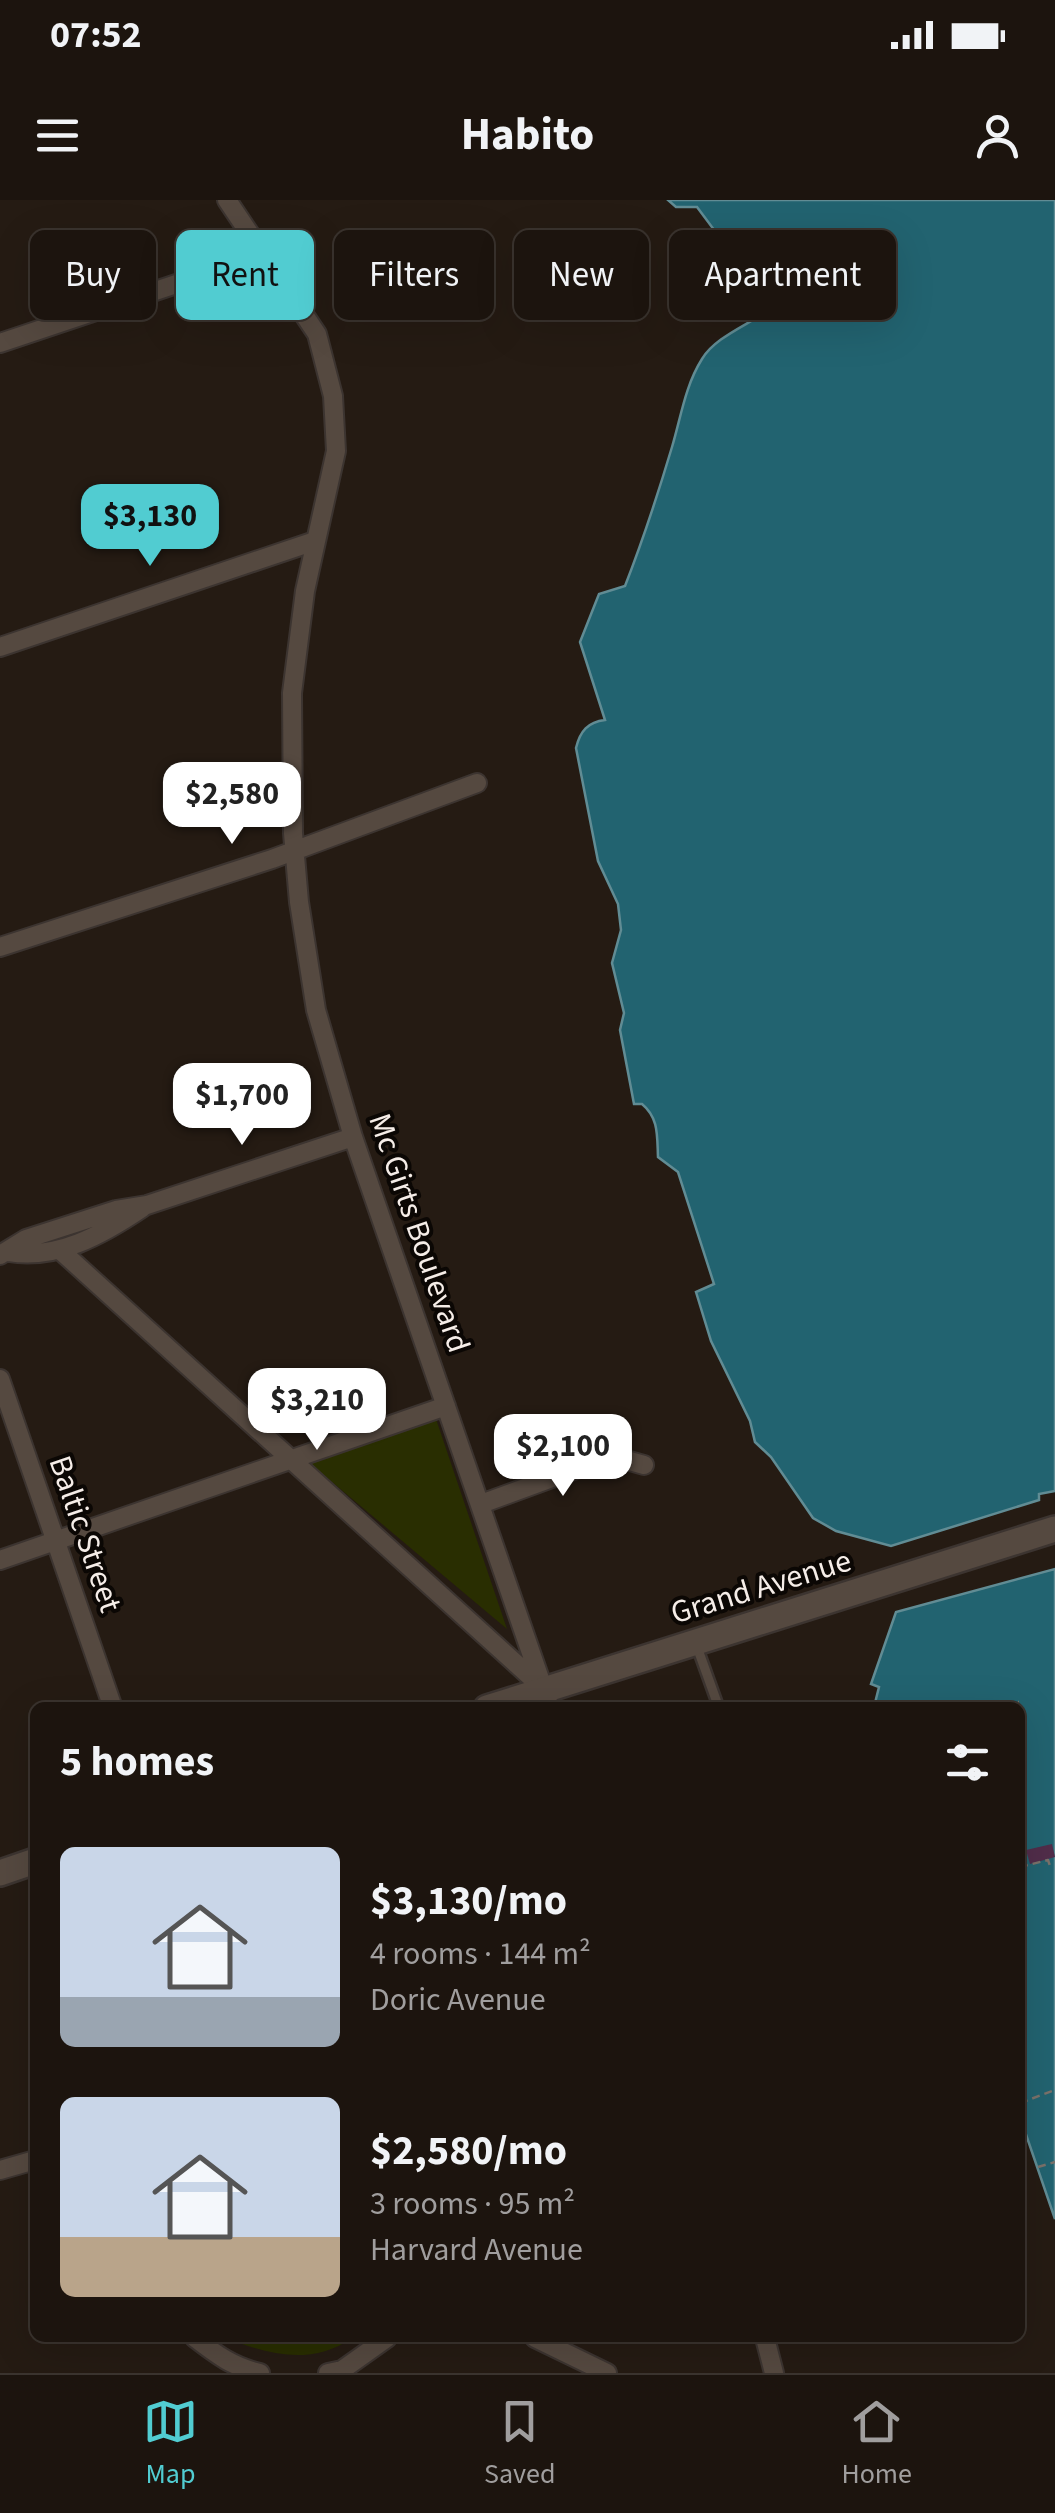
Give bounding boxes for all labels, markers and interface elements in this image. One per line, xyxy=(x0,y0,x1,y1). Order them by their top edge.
text: 07:52 xyxy=(50,8,142,62)
text: Habito xyxy=(461,103,594,167)
icon: menu xyxy=(30,108,85,163)
icon: person xyxy=(970,108,1025,163)
chip: Buy xyxy=(30,230,156,320)
chip: Rent xyxy=(176,230,314,320)
chip: Filters xyxy=(334,230,494,320)
chip: New xyxy=(514,230,649,320)
chip: Apartment xyxy=(669,230,896,320)
pin: $3,130 xyxy=(69,484,231,569)
text: $3,130 xyxy=(103,493,197,539)
pin: $2,580 xyxy=(151,762,313,847)
text: $2,580 xyxy=(185,771,279,817)
pin: $1,700 xyxy=(161,1063,323,1148)
text: $1,700 xyxy=(195,1072,289,1118)
street label: Mc Girts Boulevard xyxy=(357,1107,481,1359)
pin: $3,210 xyxy=(236,1368,398,1453)
text: $3,210 xyxy=(270,1377,364,1423)
pin: $2,100 xyxy=(482,1414,644,1499)
text: $2,100 xyxy=(516,1423,610,1469)
street label: Baltic Street xyxy=(37,1449,133,1619)
street label: Grand Avenue xyxy=(665,1538,857,1636)
text: 5 homes xyxy=(60,1732,214,1792)
icon: filters xyxy=(940,1735,995,1790)
text: $3,130/mo xyxy=(370,1871,567,1931)
icon: home xyxy=(140,1887,260,2007)
text: 4 rooms · 144 m² xyxy=(370,1931,591,1977)
text: Doric Avenue xyxy=(370,1977,546,2023)
text: $2,580/mo xyxy=(370,2121,567,2181)
icon: home xyxy=(140,2137,260,2257)
text: 3 rooms · 95 m² xyxy=(370,2181,575,2227)
text: Harvard Avenue xyxy=(370,2227,583,2273)
tab: Map xyxy=(143,2394,198,2494)
tab: Saved xyxy=(484,2394,555,2494)
tab: Home xyxy=(841,2394,912,2494)

